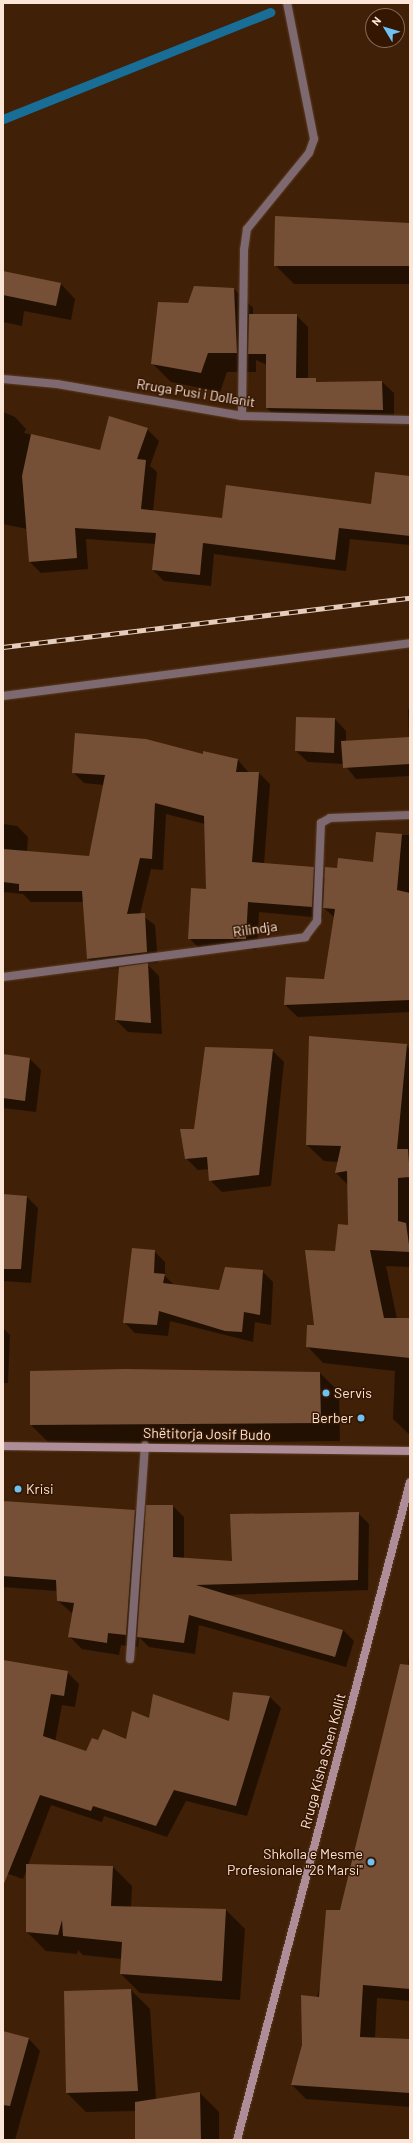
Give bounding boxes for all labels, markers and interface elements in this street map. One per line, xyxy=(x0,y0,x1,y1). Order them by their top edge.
north arrow xyxy=(365,8,405,48)
text: N xyxy=(369,14,383,28)
street label: Rruga Pusi i Dollanit xyxy=(135,375,257,411)
street label: Rilindja xyxy=(232,918,278,940)
place label: Servis xyxy=(334,1385,372,1401)
marker: Servis xyxy=(321,1388,331,1398)
place label: Berber xyxy=(312,1410,353,1426)
marker: Berber xyxy=(356,1413,366,1423)
street label: Shëtitorja Josif Budo xyxy=(143,1424,271,1444)
place label: Krisi xyxy=(26,1481,54,1497)
marker: Krisi xyxy=(13,1484,23,1494)
street label: Rruga Kisha Shen Kollit xyxy=(297,1691,349,1831)
place label: Shkolla e Mesme Profesionale "26 Marsi" xyxy=(227,1846,363,1878)
marker: Shkolla e Mesme Profesionale "26 Marsi" xyxy=(366,1857,376,1867)

